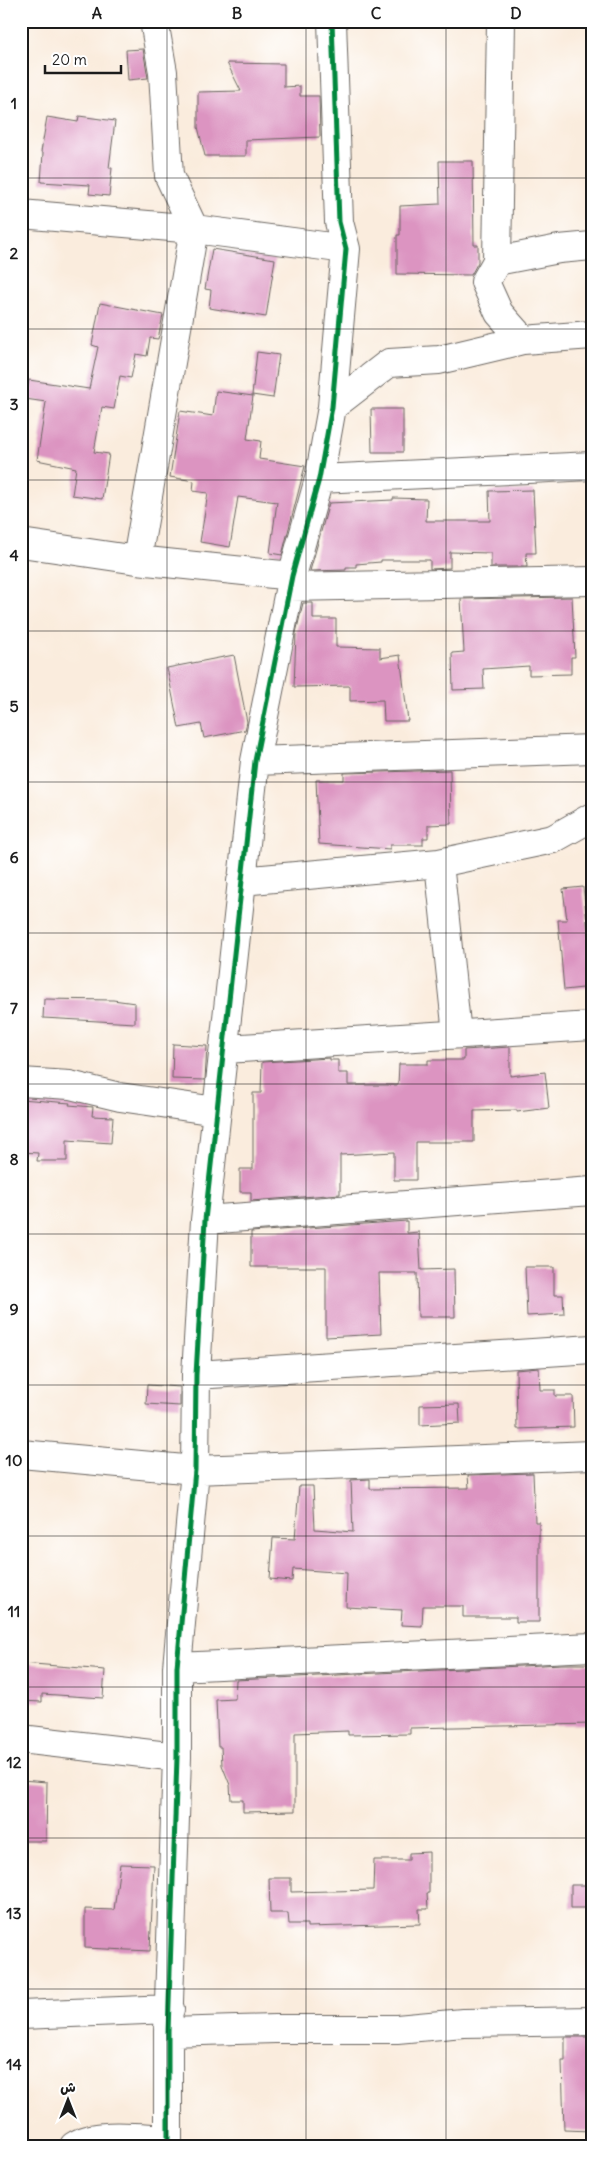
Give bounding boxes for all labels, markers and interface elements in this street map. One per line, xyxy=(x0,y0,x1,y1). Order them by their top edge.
text: A xyxy=(92,3,102,23)
text: B xyxy=(232,3,243,23)
text: C xyxy=(371,3,382,23)
text: D xyxy=(510,3,522,23)
scale bar xyxy=(45,42,121,74)
text: 20 m xyxy=(52,50,87,69)
text: 1 xyxy=(11,93,17,113)
text: 2 xyxy=(10,243,19,263)
text: 3 xyxy=(9,394,19,414)
text: 4 xyxy=(9,545,19,565)
text: 5 xyxy=(9,696,19,716)
text: 6 xyxy=(9,847,19,867)
text: 7 xyxy=(10,998,18,1018)
text: 8 xyxy=(9,1149,19,1169)
text: 9 xyxy=(9,1299,19,1319)
text: 10 xyxy=(6,1450,22,1470)
text: 11 xyxy=(8,1601,20,1621)
text: 12 xyxy=(6,1752,22,1772)
text: 13 xyxy=(6,1903,22,1923)
text: 14 xyxy=(6,2054,22,2074)
north arrow xyxy=(42,2074,92,2124)
text: ش xyxy=(60,2078,76,2096)

